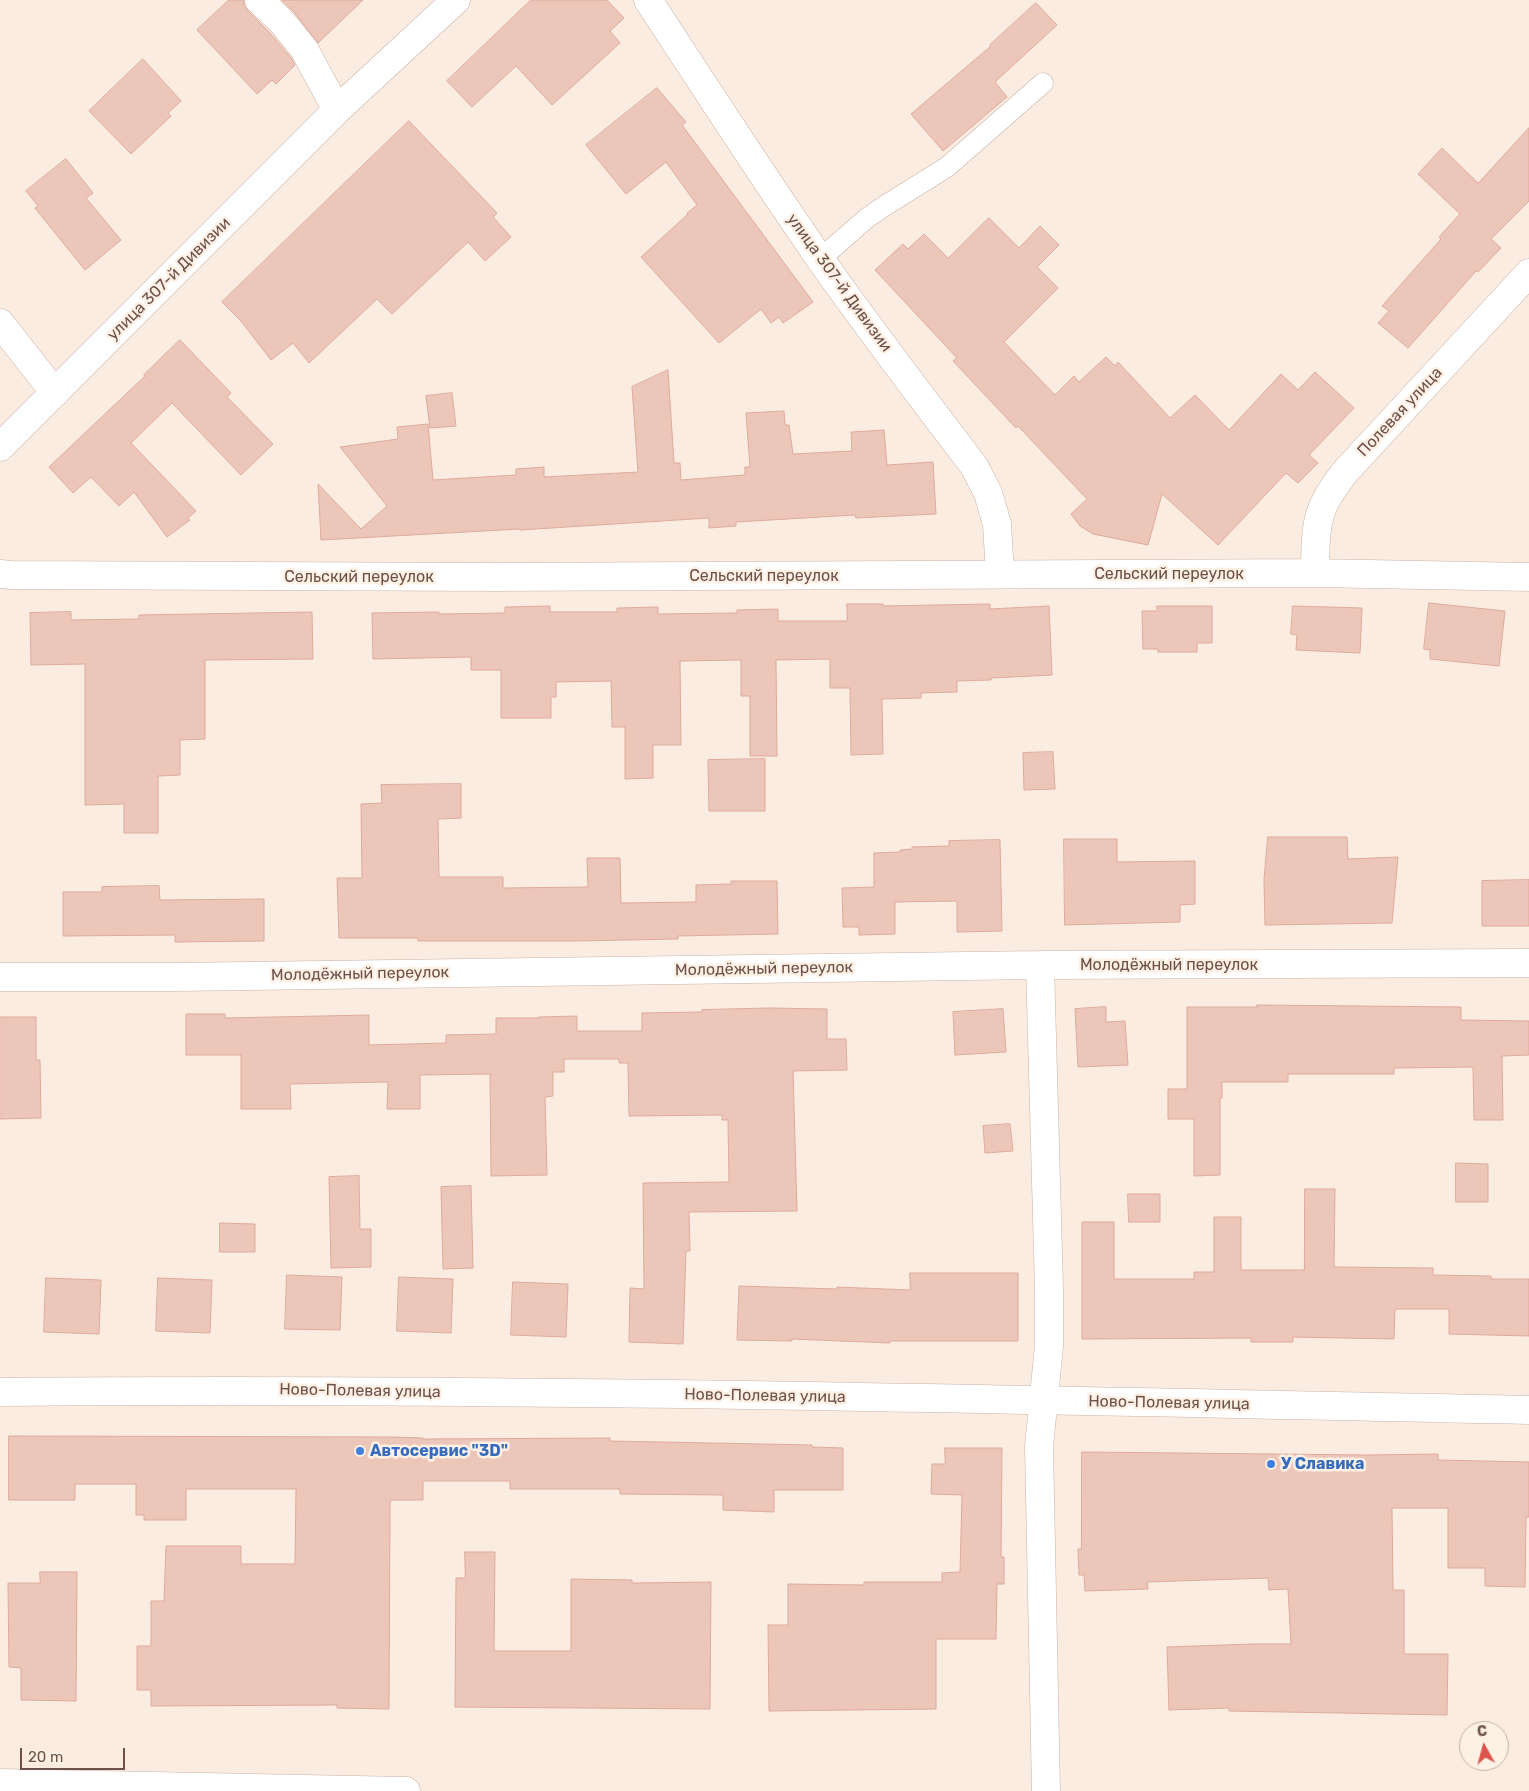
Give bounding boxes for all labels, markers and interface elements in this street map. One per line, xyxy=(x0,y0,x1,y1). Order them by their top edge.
street label: улица 307-й Дивизии xyxy=(782,210,896,356)
street label: улица 307-й Дивизии xyxy=(103,213,235,345)
street label: Полевая улица xyxy=(1354,363,1446,461)
street label: Сельский переулок xyxy=(1094,564,1244,584)
street label: Сельский переулок xyxy=(689,566,839,586)
street label: Сельский переулок xyxy=(284,567,434,587)
street label: Молодёжный переулок xyxy=(1080,955,1258,975)
street label: Молодёжный переулок xyxy=(675,958,853,980)
street label: Молодёжный переулок xyxy=(271,963,449,985)
street label: Ново-Полевая улица xyxy=(279,1380,441,1402)
street label: Ново-Полевая улица xyxy=(684,1385,846,1407)
street label: Ново-Полевая улица xyxy=(1088,1392,1250,1414)
place label: Автосервис "3D" xyxy=(370,1441,508,1461)
marker: Автосервис "3D" xyxy=(354,1445,366,1457)
place label: У Славика xyxy=(1281,1454,1365,1474)
marker: У Славика xyxy=(1265,1458,1277,1470)
north arrow xyxy=(1459,1721,1509,1771)
text: С xyxy=(1476,1723,1488,1741)
scale bar xyxy=(22,1738,128,1770)
text: 20 m xyxy=(28,1748,63,1766)

